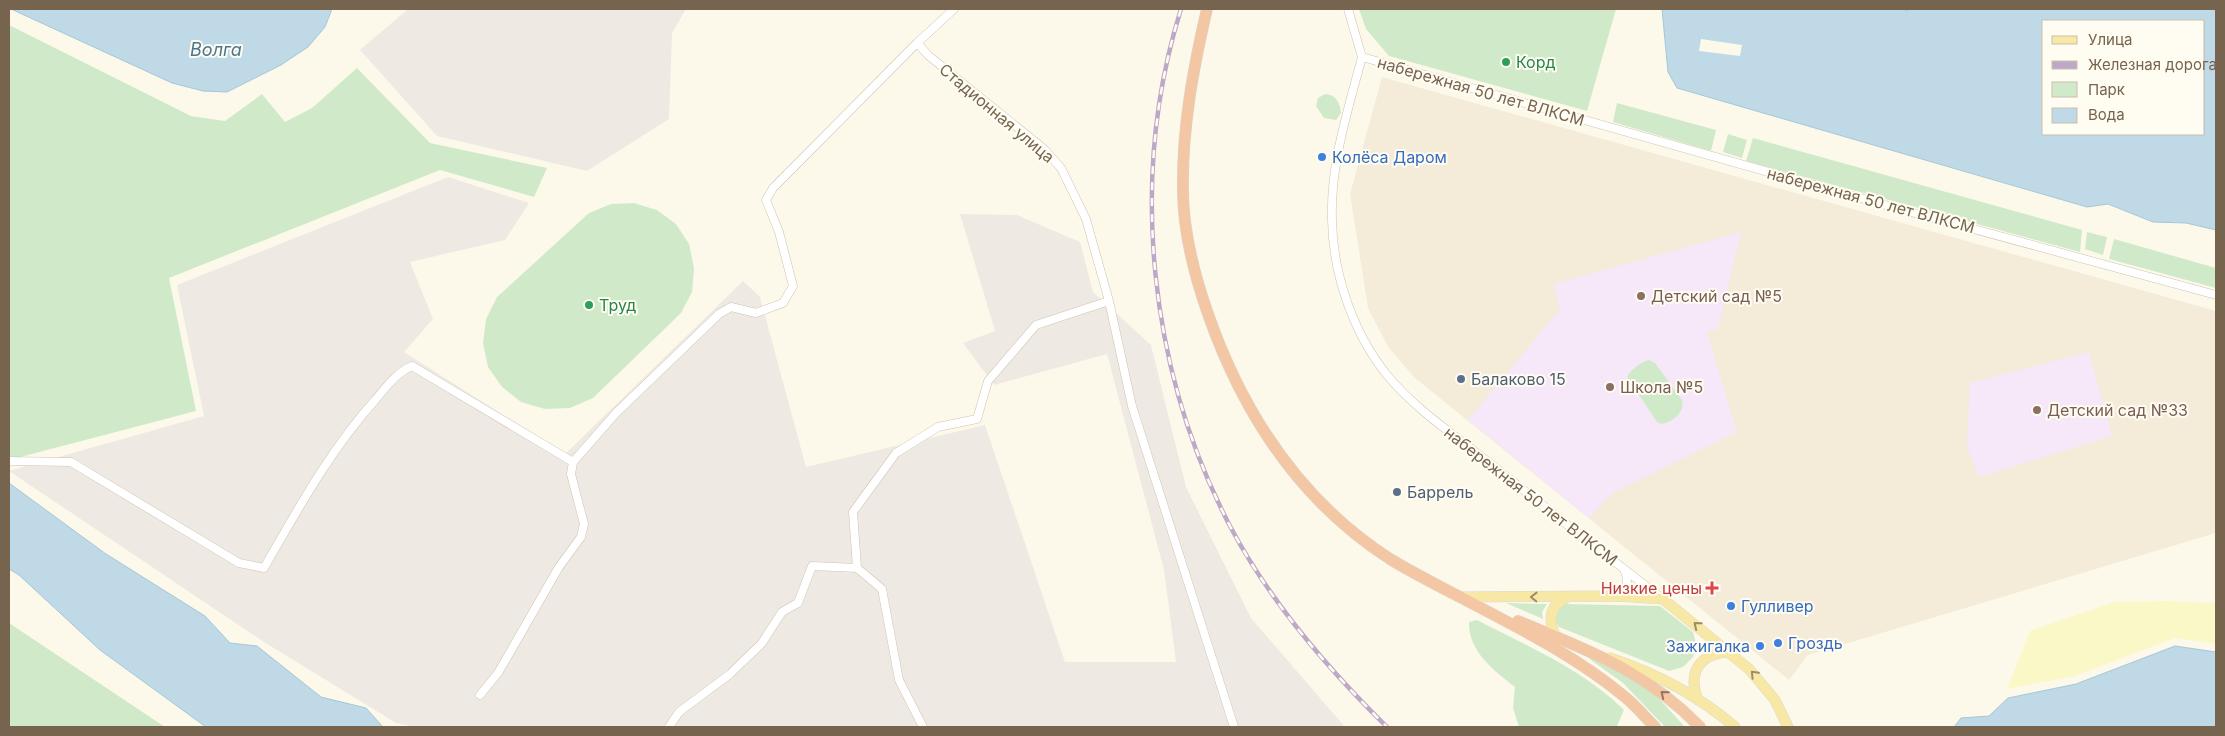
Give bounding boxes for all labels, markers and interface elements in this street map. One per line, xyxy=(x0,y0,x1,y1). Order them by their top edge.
legend xyxy=(2042,20,2205,135)
text: Улица xyxy=(2088,30,2132,49)
water label: Волга xyxy=(190,39,242,60)
street label: набережная 50 лет ВЛКСМ xyxy=(1375,52,1587,130)
place label: Корд xyxy=(1516,52,1556,72)
text: Железная дорога xyxy=(2088,55,2217,74)
marker: Корд xyxy=(1500,56,1512,68)
street label: Стадионная улица xyxy=(935,59,1059,167)
text: Парк xyxy=(2088,80,2125,99)
text: Вода xyxy=(2088,105,2125,124)
place label: Колёса Даром xyxy=(1332,147,1447,167)
marker: Колёса Даром xyxy=(1316,151,1328,163)
street label: набережная 50 лет ВЛКСМ xyxy=(1765,163,1977,237)
place label: Детский сад №5 xyxy=(1651,286,1782,306)
marker: Детский сад №5 xyxy=(1635,290,1647,302)
place label: Труд xyxy=(599,295,636,315)
marker: Труд xyxy=(583,299,595,311)
place label: Балаково 15 xyxy=(1471,369,1566,389)
marker: Балаково 15 xyxy=(1455,373,1467,385)
place label: Школа №5 xyxy=(1620,377,1703,397)
marker: Школа №5 xyxy=(1604,381,1616,393)
place label: Детский сад №33 xyxy=(2047,400,2188,420)
marker: Детский сад №33 xyxy=(2031,404,2043,416)
street label: набережная 50 лет ВЛКСМ xyxy=(1440,422,1622,570)
place label: Баррель xyxy=(1407,482,1473,502)
marker: Баррель xyxy=(1391,486,1403,498)
place label: Низкие цены xyxy=(1601,578,1702,598)
marker: Низкие цены xyxy=(1706,582,1718,594)
one-way arrow xyxy=(1529,592,1537,603)
place label: Гулливер xyxy=(1741,596,1814,616)
marker: Гулливер xyxy=(1725,600,1737,612)
one-way arrow xyxy=(1693,622,1702,631)
place label: Гроздь xyxy=(1788,633,1843,653)
place label: Зажигалка xyxy=(1666,636,1750,656)
marker: Гроздь xyxy=(1772,637,1784,649)
marker: Зажигалка xyxy=(1754,640,1766,652)
one-way arrow xyxy=(1751,671,1760,680)
one-way arrow xyxy=(1661,691,1670,700)

